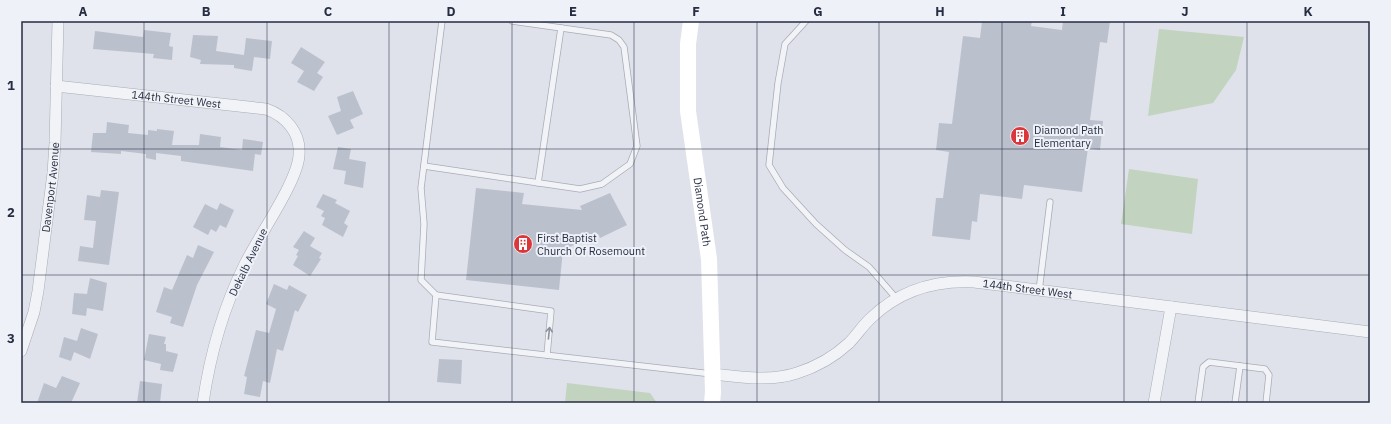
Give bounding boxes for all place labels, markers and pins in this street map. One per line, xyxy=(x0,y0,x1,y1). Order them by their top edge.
place label: Diamond Path Elementary xyxy=(1034,123,1104,150)
building icon: Diamond Path Elementary xyxy=(1009,125,1031,147)
place label: First Baptist Church Of Rosemount xyxy=(537,231,645,258)
building icon: First Baptist Church Of Rosemount xyxy=(512,233,534,255)

